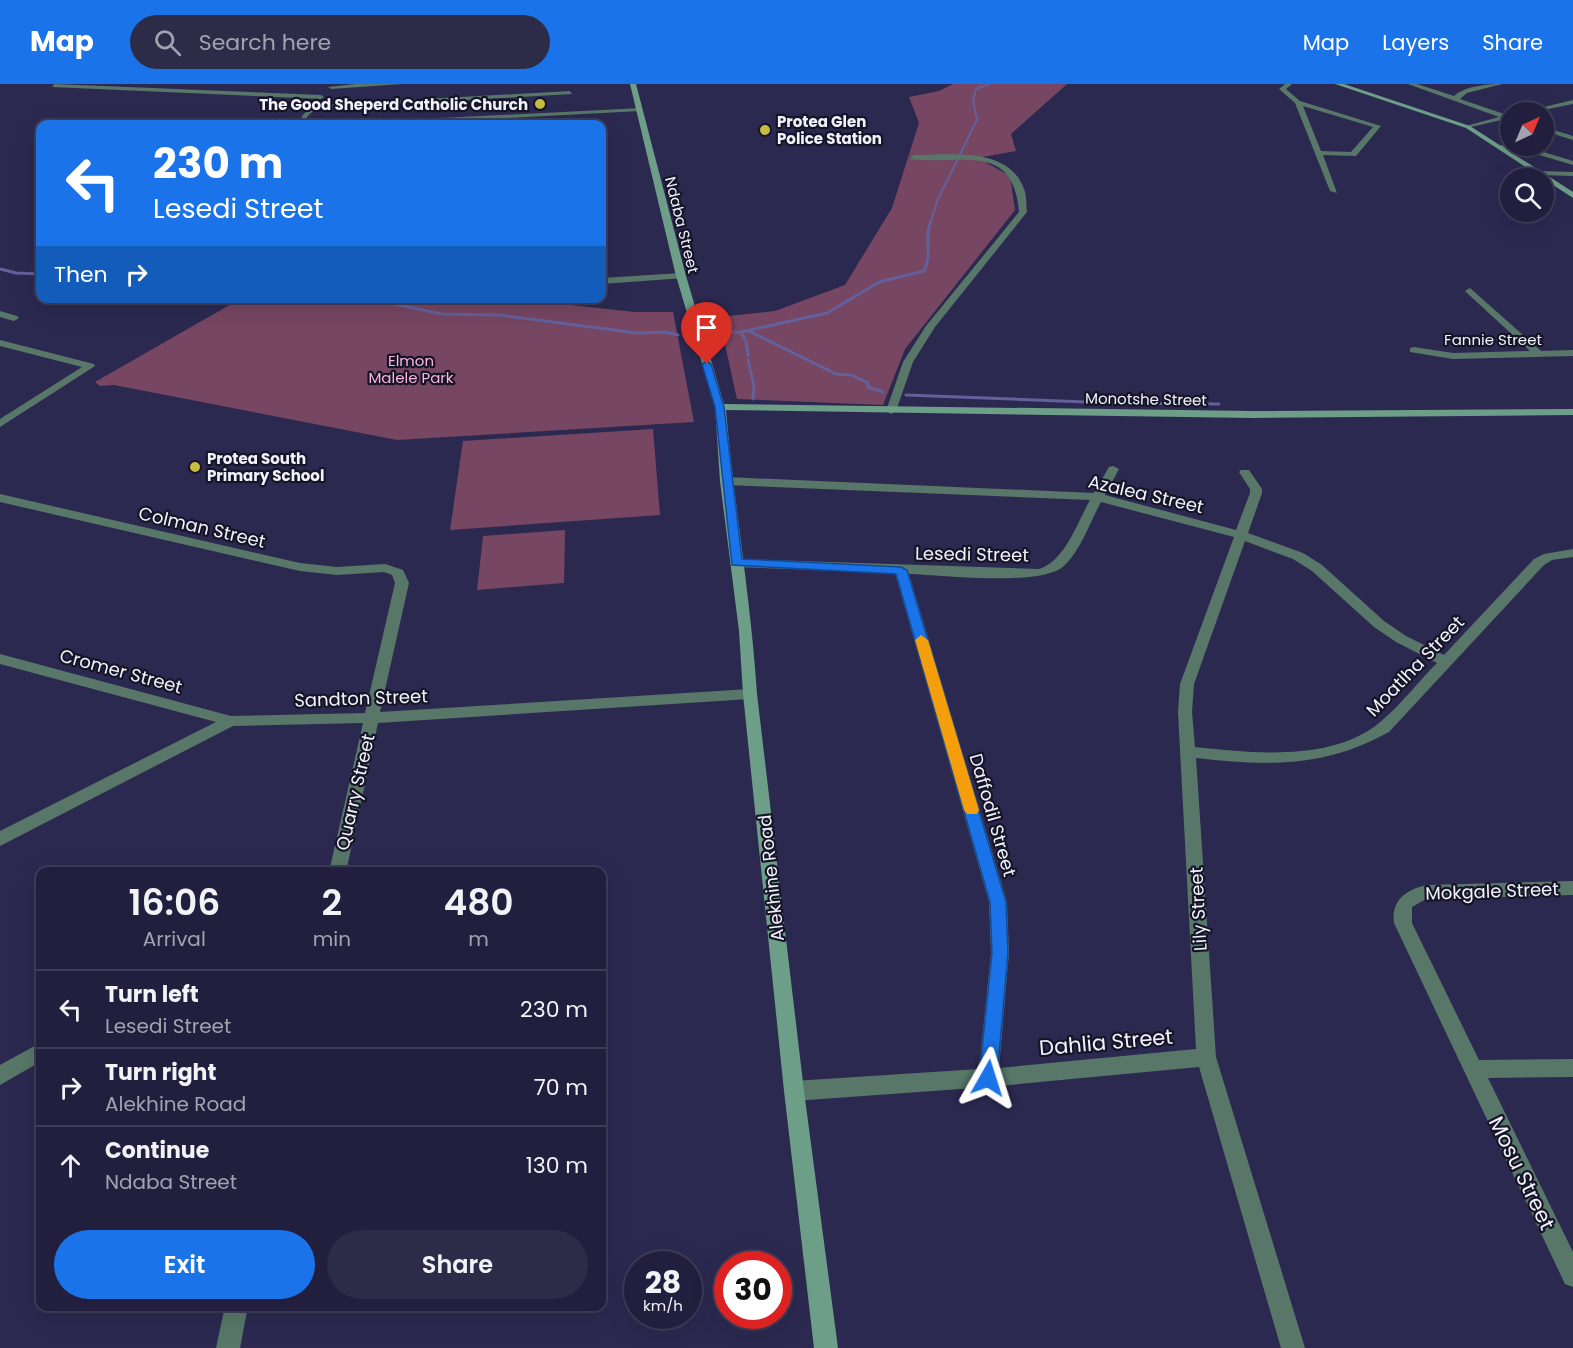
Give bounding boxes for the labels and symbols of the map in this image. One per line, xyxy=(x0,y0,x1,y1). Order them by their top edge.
place label: The Good Sheperd Catholic Church xyxy=(259,94,528,115)
marker: The Good Sheperd Catholic Church xyxy=(533,97,547,111)
north arrow xyxy=(1500,102,1554,156)
place label: Protea Glen Police Station xyxy=(777,111,882,149)
marker: Protea Glen Police Station xyxy=(758,123,772,137)
street label: Ndaba Street xyxy=(660,174,704,276)
pin xyxy=(681,302,732,364)
street label: Fannie Street xyxy=(1444,329,1542,350)
park label: Elmon Malele Park xyxy=(368,350,454,388)
street label: Monotshe Street xyxy=(1085,387,1207,411)
place label: Protea South Primary School xyxy=(207,448,324,486)
marker: Protea South Primary School xyxy=(188,460,202,474)
street label: Azalea Street xyxy=(1086,469,1206,519)
street label: Colman Street xyxy=(136,500,268,554)
street label: Lesedi Street xyxy=(915,541,1029,567)
street label: Moatlha Street xyxy=(1360,610,1470,722)
street label: Cromer Street xyxy=(57,643,185,699)
street label: Sandton Street xyxy=(294,683,428,713)
street label: Quarry Street xyxy=(329,731,381,853)
street label: Daffodil Street xyxy=(964,751,1022,879)
street label: Alekhine Road xyxy=(752,813,790,943)
street label: Lily Street xyxy=(1183,866,1213,952)
street label: Mokgale Street xyxy=(1425,876,1559,906)
street label: Dahlia Street xyxy=(1038,1022,1174,1062)
position arrow xyxy=(956,1046,1020,1110)
street label: Mosu Street xyxy=(1482,1111,1562,1235)
speed limit sign: 30 xyxy=(714,1251,792,1329)

